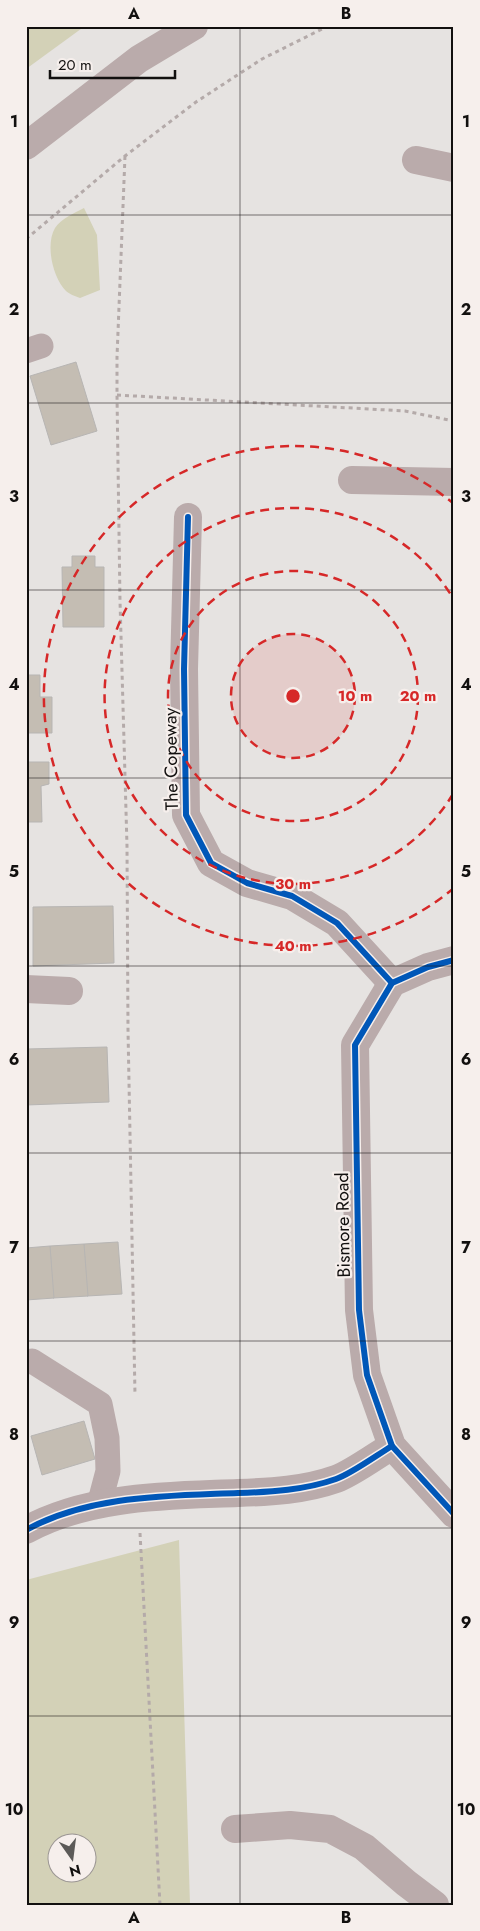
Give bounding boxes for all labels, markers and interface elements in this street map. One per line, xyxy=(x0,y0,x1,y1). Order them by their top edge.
text: A xyxy=(127,2,140,25)
text: B xyxy=(341,2,351,25)
scale bar xyxy=(50,48,175,80)
text: 20 m xyxy=(58,54,92,76)
text: 1 xyxy=(10,110,18,133)
text: 1 xyxy=(462,110,470,133)
text: 2 xyxy=(9,298,19,321)
text: 2 xyxy=(461,298,471,321)
text: 3 xyxy=(9,485,19,508)
text: 3 xyxy=(461,485,471,508)
text: 4 xyxy=(8,673,20,696)
text: 4 xyxy=(460,673,472,696)
text: 10 m xyxy=(338,685,372,707)
text: 20 m xyxy=(400,685,436,707)
centre of rings xyxy=(284,687,302,705)
street label: The Copeway xyxy=(157,707,185,811)
text: 5 xyxy=(9,860,19,883)
text: 5 xyxy=(461,860,471,883)
text: 30 m xyxy=(275,873,311,895)
text: 40 m xyxy=(274,935,312,957)
text: 6 xyxy=(9,1048,19,1071)
text: 6 xyxy=(461,1048,471,1071)
street label: Bismore Road xyxy=(329,1172,357,1278)
text: 7 xyxy=(9,1236,19,1259)
text: 7 xyxy=(461,1236,471,1259)
text: 8 xyxy=(9,1423,19,1446)
text: 8 xyxy=(461,1423,471,1446)
text: 9 xyxy=(9,1611,19,1634)
text: 9 xyxy=(461,1611,471,1634)
text: 10 xyxy=(5,1798,23,1821)
text: 10 xyxy=(457,1798,475,1821)
north arrow xyxy=(48,1834,98,1884)
text: N xyxy=(67,1860,83,1882)
text: A xyxy=(127,1906,140,1929)
text: B xyxy=(341,1906,351,1929)

